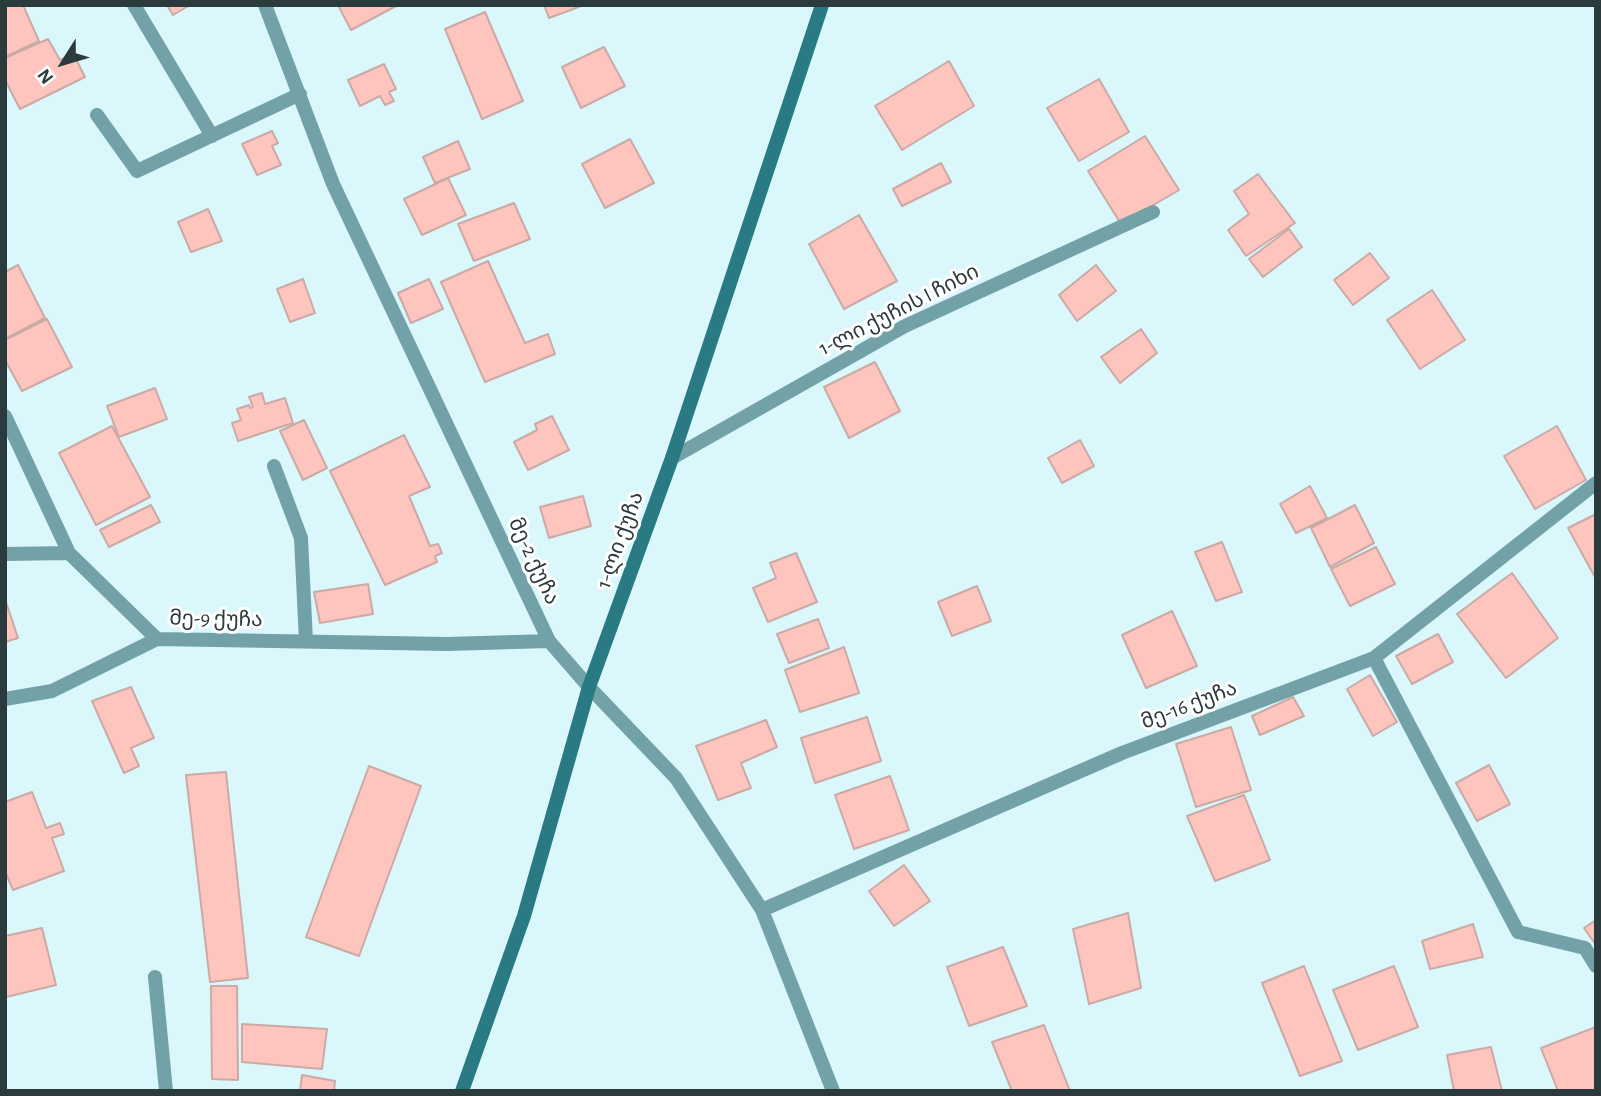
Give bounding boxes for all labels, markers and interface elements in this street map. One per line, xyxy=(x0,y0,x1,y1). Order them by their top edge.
north arrow xyxy=(28,28,98,98)
text: N xyxy=(34,65,57,87)
street label: 1-ლი ქუჩის I ჩიხი xyxy=(815,259,983,361)
street label: 1-ლი ქუჩა xyxy=(591,488,649,592)
street label: მე-2 ქუჩა xyxy=(503,513,565,609)
street label: მე-9 ქუჩა xyxy=(169,606,263,632)
street label: მე-16 ქუჩა xyxy=(1137,675,1241,735)

